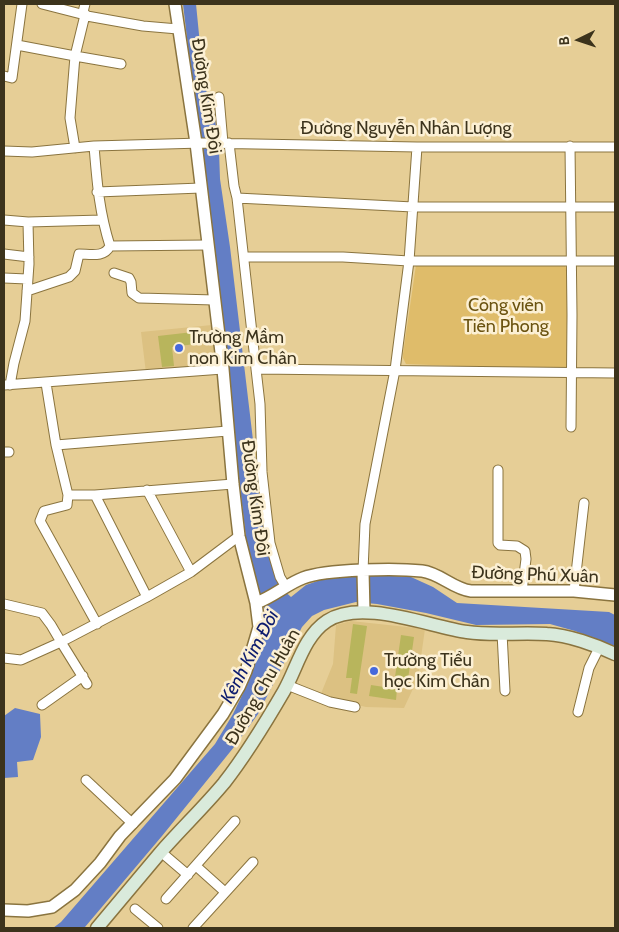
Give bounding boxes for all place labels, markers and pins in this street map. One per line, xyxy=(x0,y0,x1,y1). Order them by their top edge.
place label: Trường Mầm non Kim Chân xyxy=(189,327,297,369)
marker: Trường Mầm non Kim Chân xyxy=(173,342,185,354)
place label: Trường Tiểu học Kim Chân xyxy=(384,650,490,692)
marker: Trường Tiểu học Kim Chân xyxy=(368,665,380,677)

